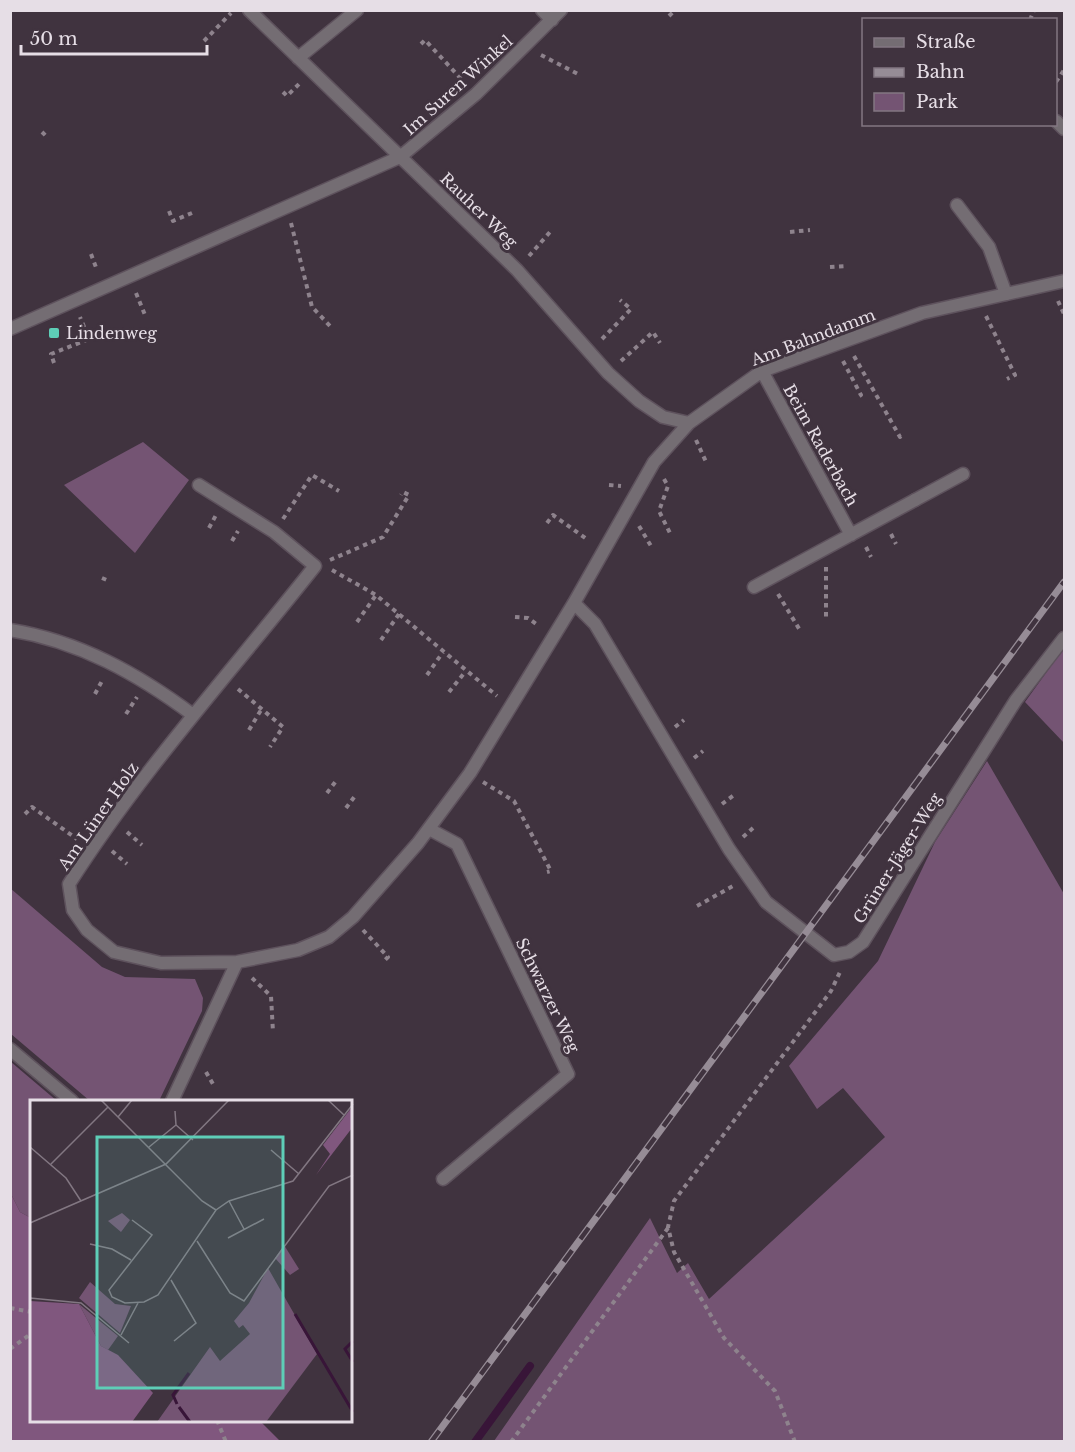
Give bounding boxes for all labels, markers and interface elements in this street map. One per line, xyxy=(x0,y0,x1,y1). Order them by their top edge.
scale bar xyxy=(21,18,207,56)
legend xyxy=(862,18,1057,126)
text: 50 m xyxy=(30,28,78,50)
street label: Im Suren Winkel xyxy=(399,31,517,139)
text: Straße xyxy=(916,31,976,53)
text: Bahn xyxy=(916,61,965,83)
text: Park xyxy=(916,91,958,113)
street label: Rauher Weg xyxy=(436,168,522,252)
street label: Am Bahndamm xyxy=(747,304,878,370)
place label: Lindenweg xyxy=(66,323,157,343)
marker: Lindenweg xyxy=(47,326,61,340)
street label: Beim Raderbach xyxy=(779,380,863,510)
street label: Am Lüner Holz xyxy=(53,758,143,875)
street label: Grüner-Jäger-Weg xyxy=(849,789,946,927)
street label: Schwarzer Weg xyxy=(512,934,585,1056)
inset map xyxy=(30,1100,352,1422)

